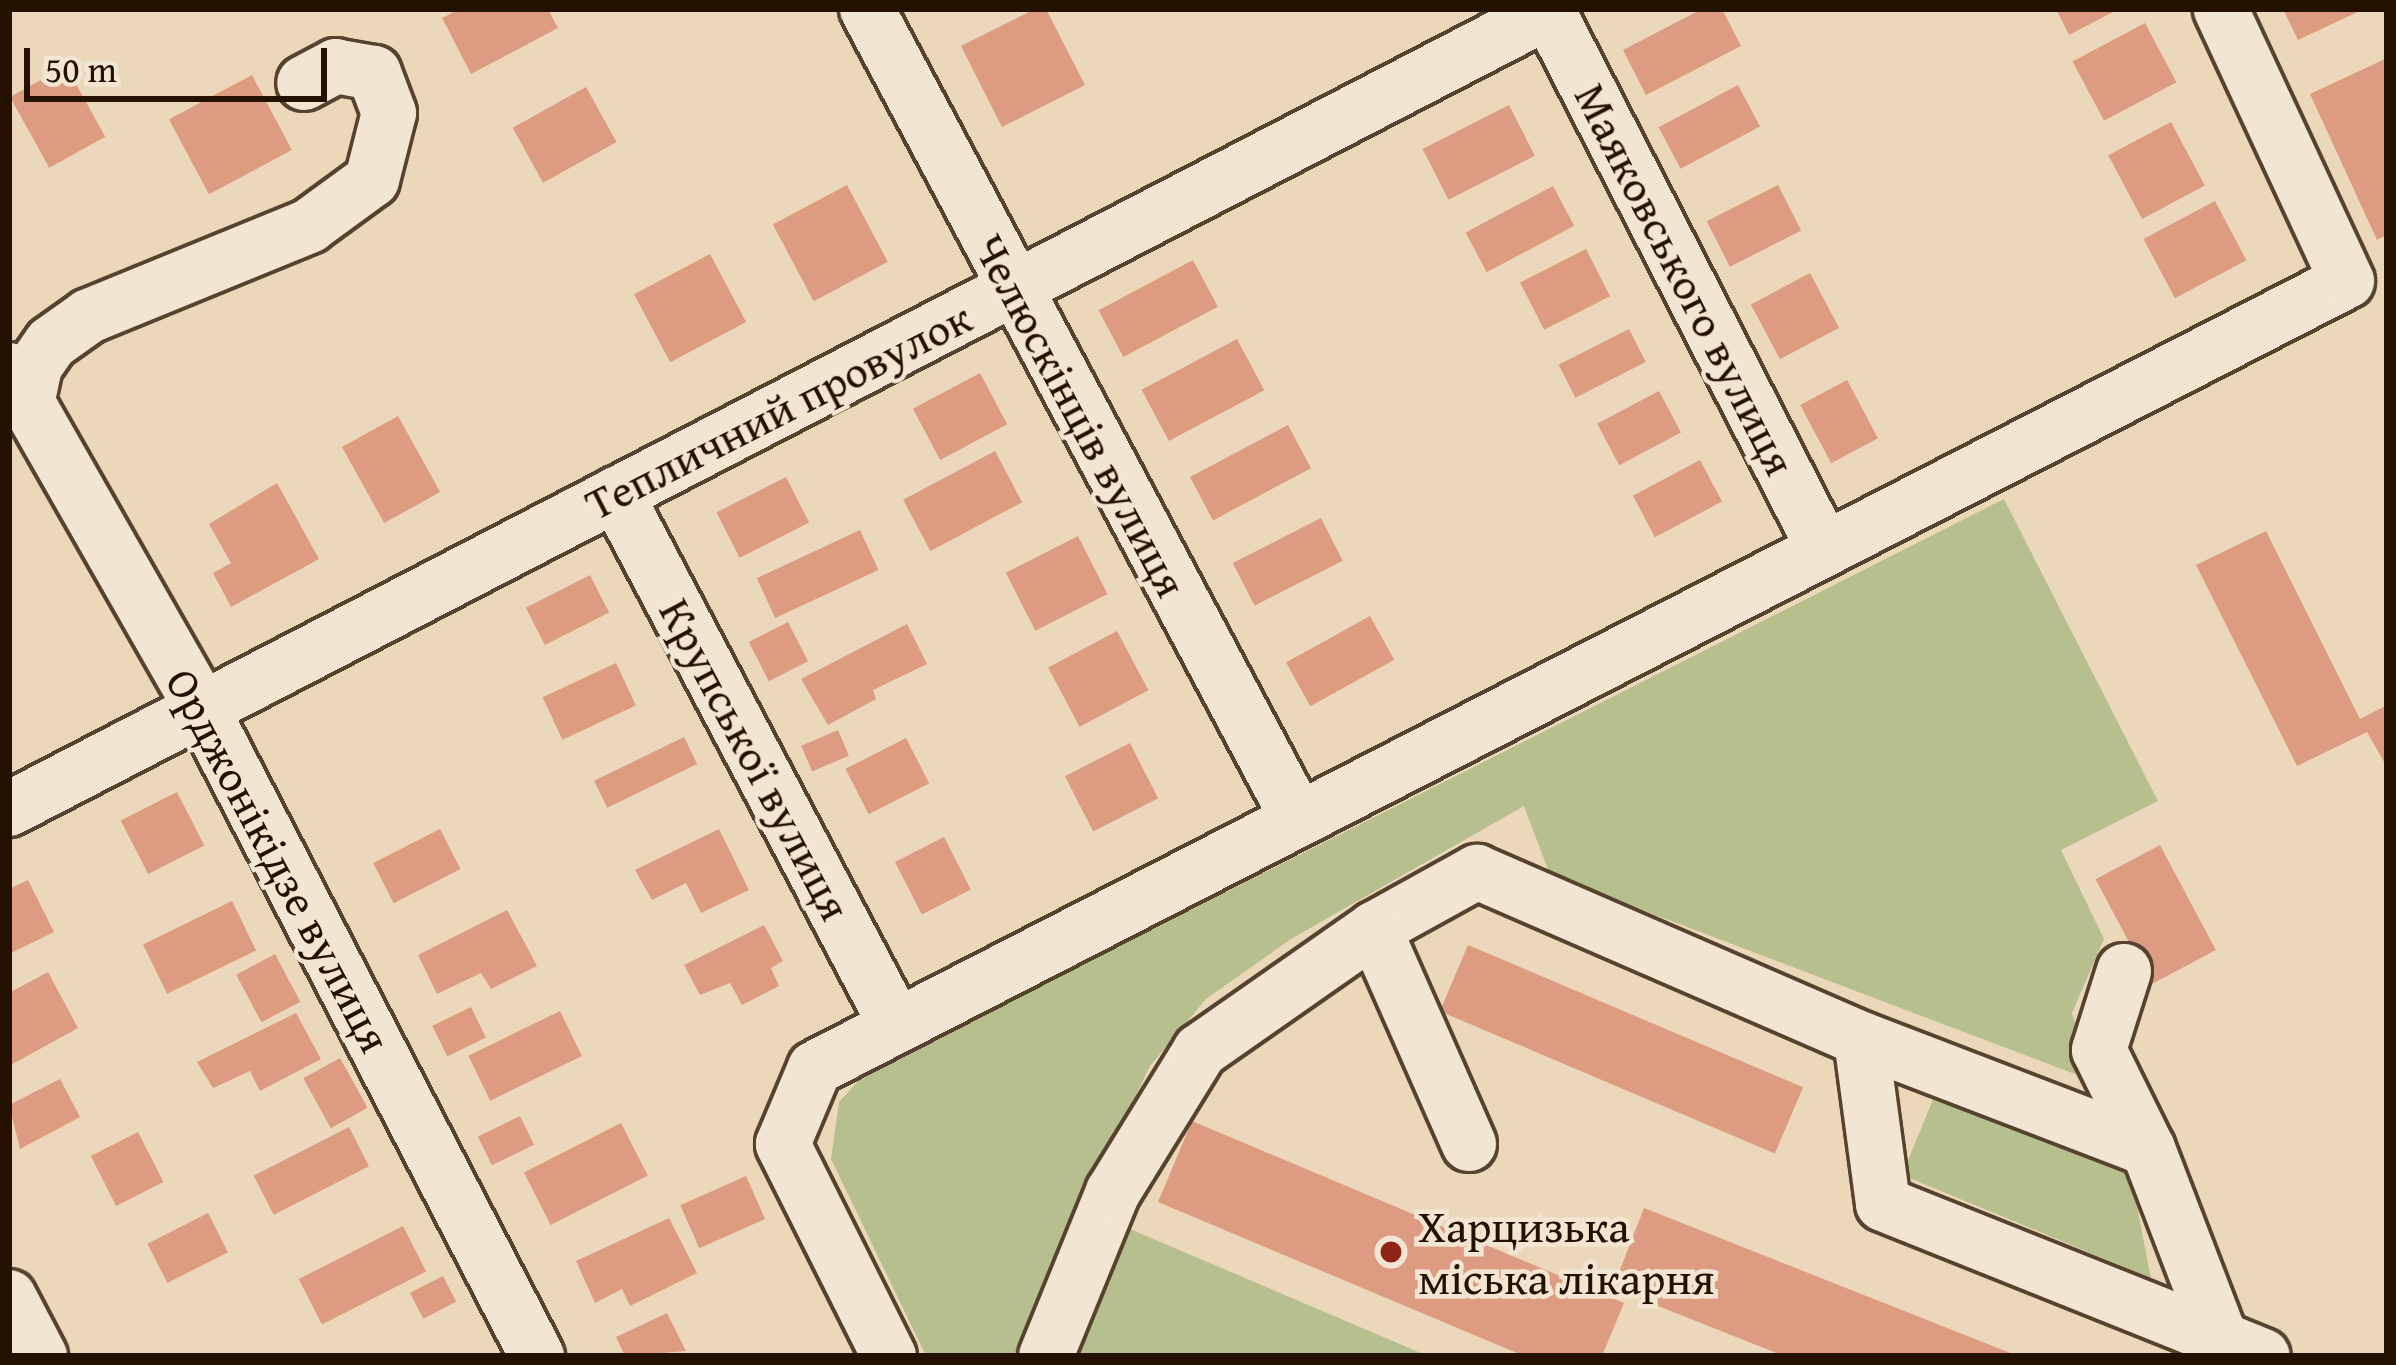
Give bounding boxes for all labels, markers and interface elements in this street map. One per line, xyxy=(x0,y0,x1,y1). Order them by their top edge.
scale bar xyxy=(30,24,333,98)
text: 50 m xyxy=(45,42,117,95)
street label: Маяковського вулиця xyxy=(1564,74,1808,484)
street label: Челюскінців вулиця xyxy=(963,224,1199,606)
street label: Тепличний провулок xyxy=(576,289,980,531)
street label: Крупської вулиця xyxy=(649,589,863,929)
street label: Орджонікідзе вулиця xyxy=(155,659,403,1061)
place label: Харцизька міська лікарня xyxy=(1418,1199,1714,1305)
marker: Харцизька міська лікарня xyxy=(1375,1236,1407,1268)

